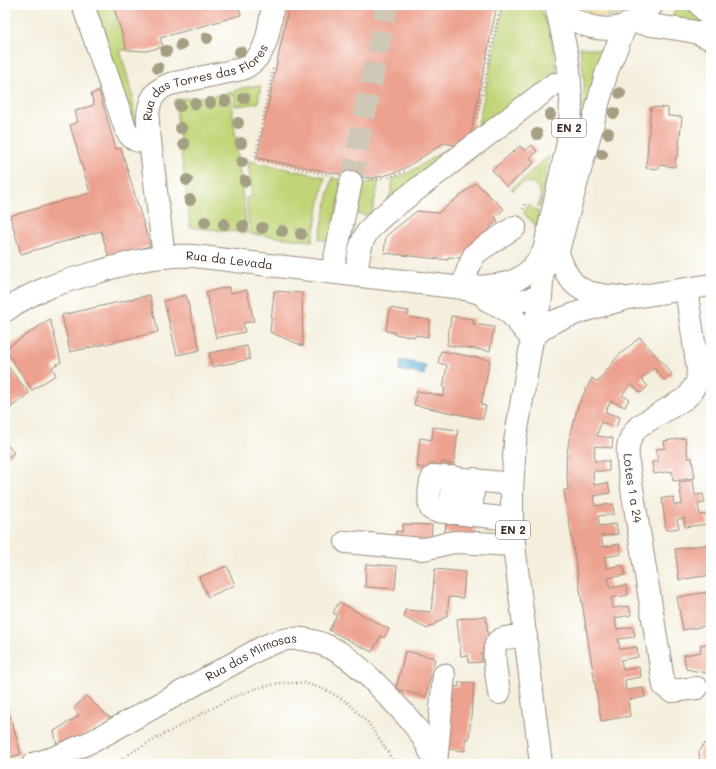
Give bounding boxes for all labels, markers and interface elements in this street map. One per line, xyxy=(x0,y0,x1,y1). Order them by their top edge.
street label: Rua das Torres das Flores xyxy=(139,41,271,121)
road number: EN 2 xyxy=(552,119,586,137)
street label: Rua da Levada xyxy=(186,247,274,272)
street label: Lotes 1 a 24 xyxy=(621,453,646,524)
road number: EN 2 xyxy=(496,521,530,539)
street label: Rua das Mimosas xyxy=(202,629,297,684)

